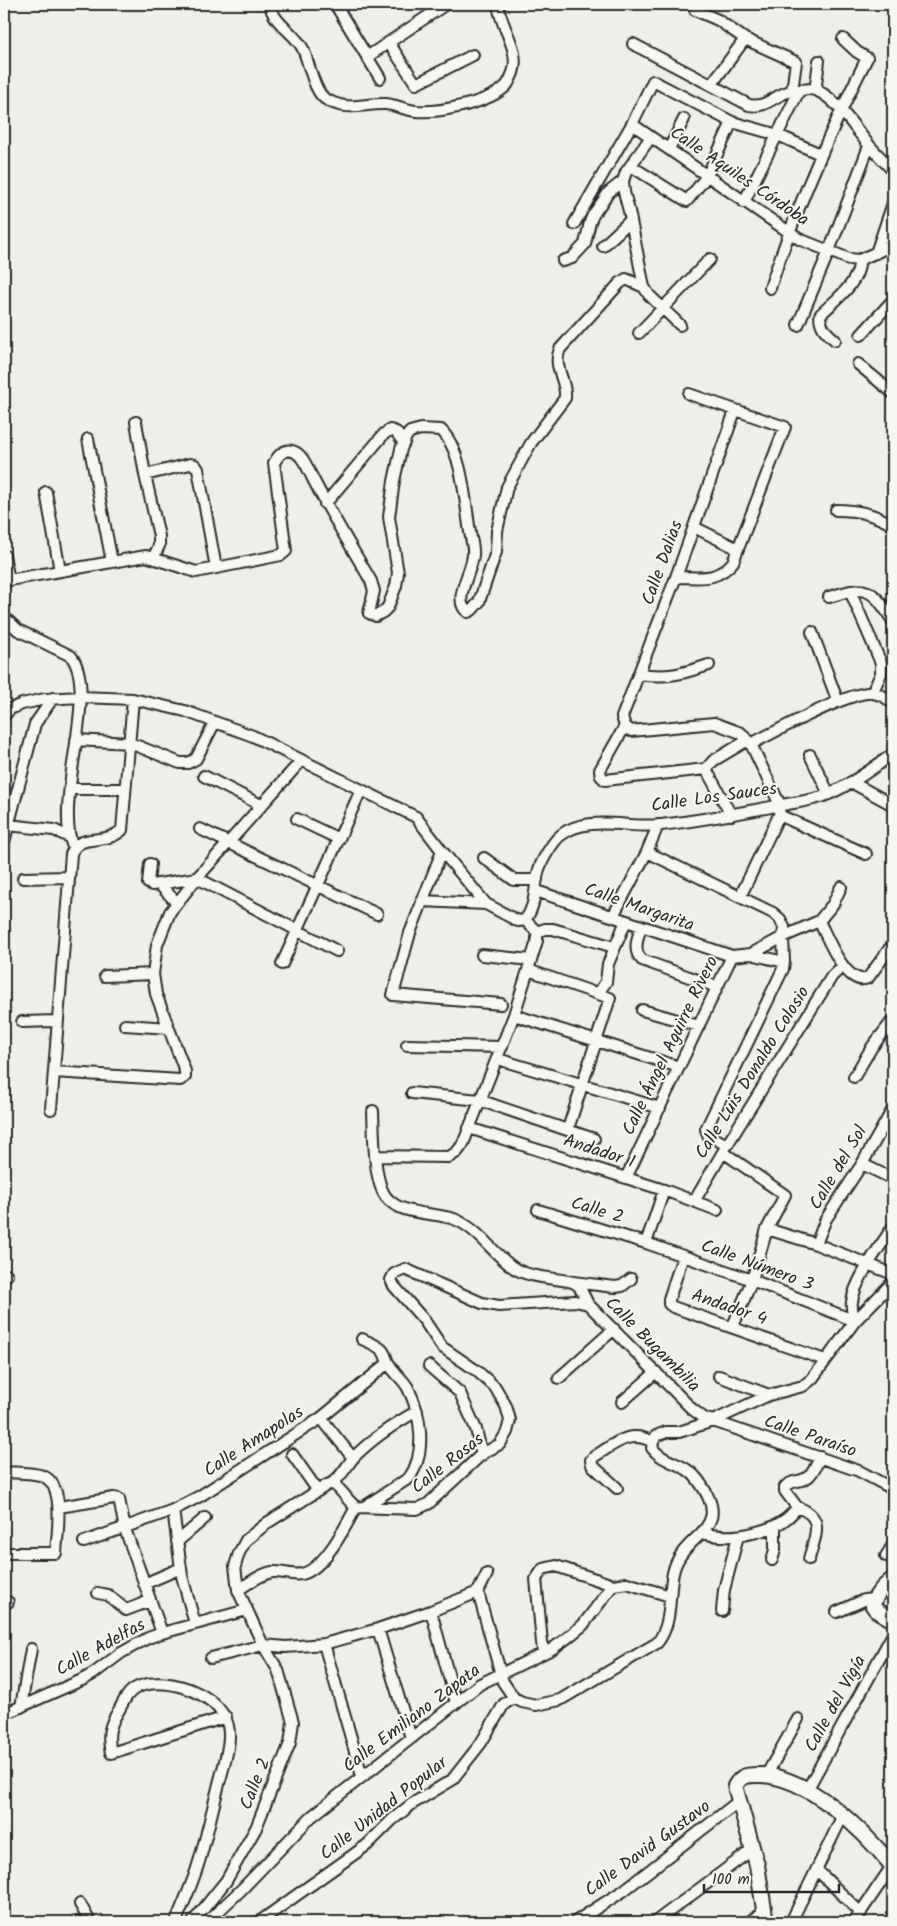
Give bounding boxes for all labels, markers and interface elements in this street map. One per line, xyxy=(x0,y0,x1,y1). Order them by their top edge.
street label: Calle Aquiles Córdoba xyxy=(663,119,815,235)
street label: Calle Dalias xyxy=(634,516,692,609)
street label: Calle Los Sauces xyxy=(649,775,779,821)
street label: Calle Margarita xyxy=(580,876,698,940)
street label: Calle Ángel Aguirre Rivero xyxy=(615,951,727,1141)
street label: Calle Luis Donaldo Colosio xyxy=(688,981,818,1165)
street label: Calle del Sol xyxy=(802,1120,876,1216)
street label: Andador 1 xyxy=(559,1127,639,1177)
street label: Calle 2 xyxy=(567,1189,627,1233)
street label: Calle Número 3 xyxy=(696,1232,818,1300)
street label: Andador 4 xyxy=(687,1282,771,1334)
street label: Calle Bugambilia xyxy=(597,1290,707,1400)
street label: Calle Amapolas xyxy=(198,1399,310,1485)
street label: Calle Paraíso xyxy=(760,1408,860,1466)
street label: Calle Rosas xyxy=(405,1426,491,1502)
street label: Calle Adelfas xyxy=(51,1611,151,1685)
street label: Calle del Vigía xyxy=(797,1650,875,1758)
street label: Calle Emiliano Zapata xyxy=(337,1657,487,1781)
street label: Calle Unidad Popular xyxy=(314,1749,455,1868)
street label: Calle 2 xyxy=(232,1754,280,1814)
street label: Calle David Gustavo xyxy=(579,1793,717,1905)
scale bar xyxy=(704,1861,840,1893)
text: 100 m xyxy=(712,1868,750,1892)

